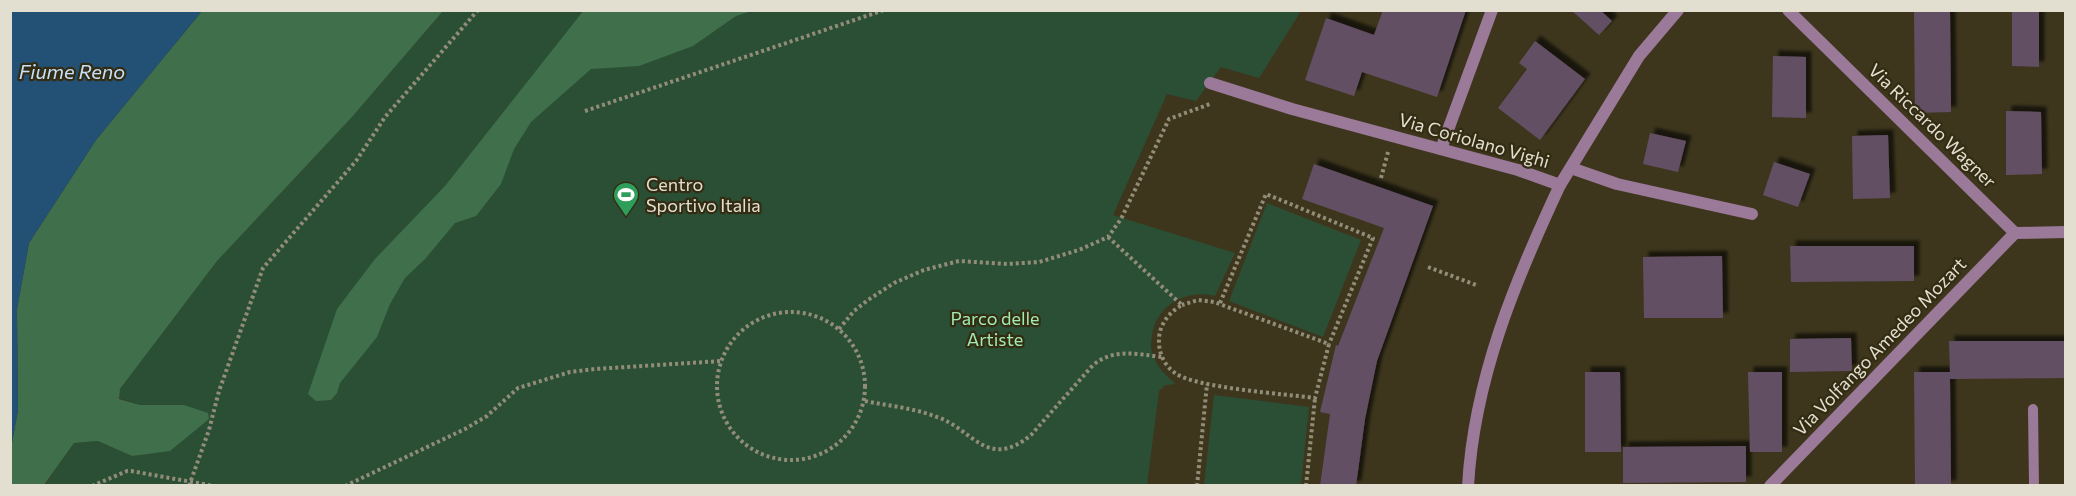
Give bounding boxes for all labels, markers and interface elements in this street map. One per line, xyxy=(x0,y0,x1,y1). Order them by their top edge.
water label: Fiume Reno xyxy=(19,59,125,83)
street label: Via Riccardo Wagner xyxy=(1864,59,2001,192)
street label: Via Coriolano Vighi xyxy=(1396,108,1552,172)
place label: Centro Sportivo Italia xyxy=(646,173,761,216)
sports icon: Centro Sportivo Italia xyxy=(611,180,641,218)
street label: Via Volfango Amedeo Mozart xyxy=(1788,253,1970,440)
park label: Parco delle Artiste xyxy=(950,307,1040,350)

